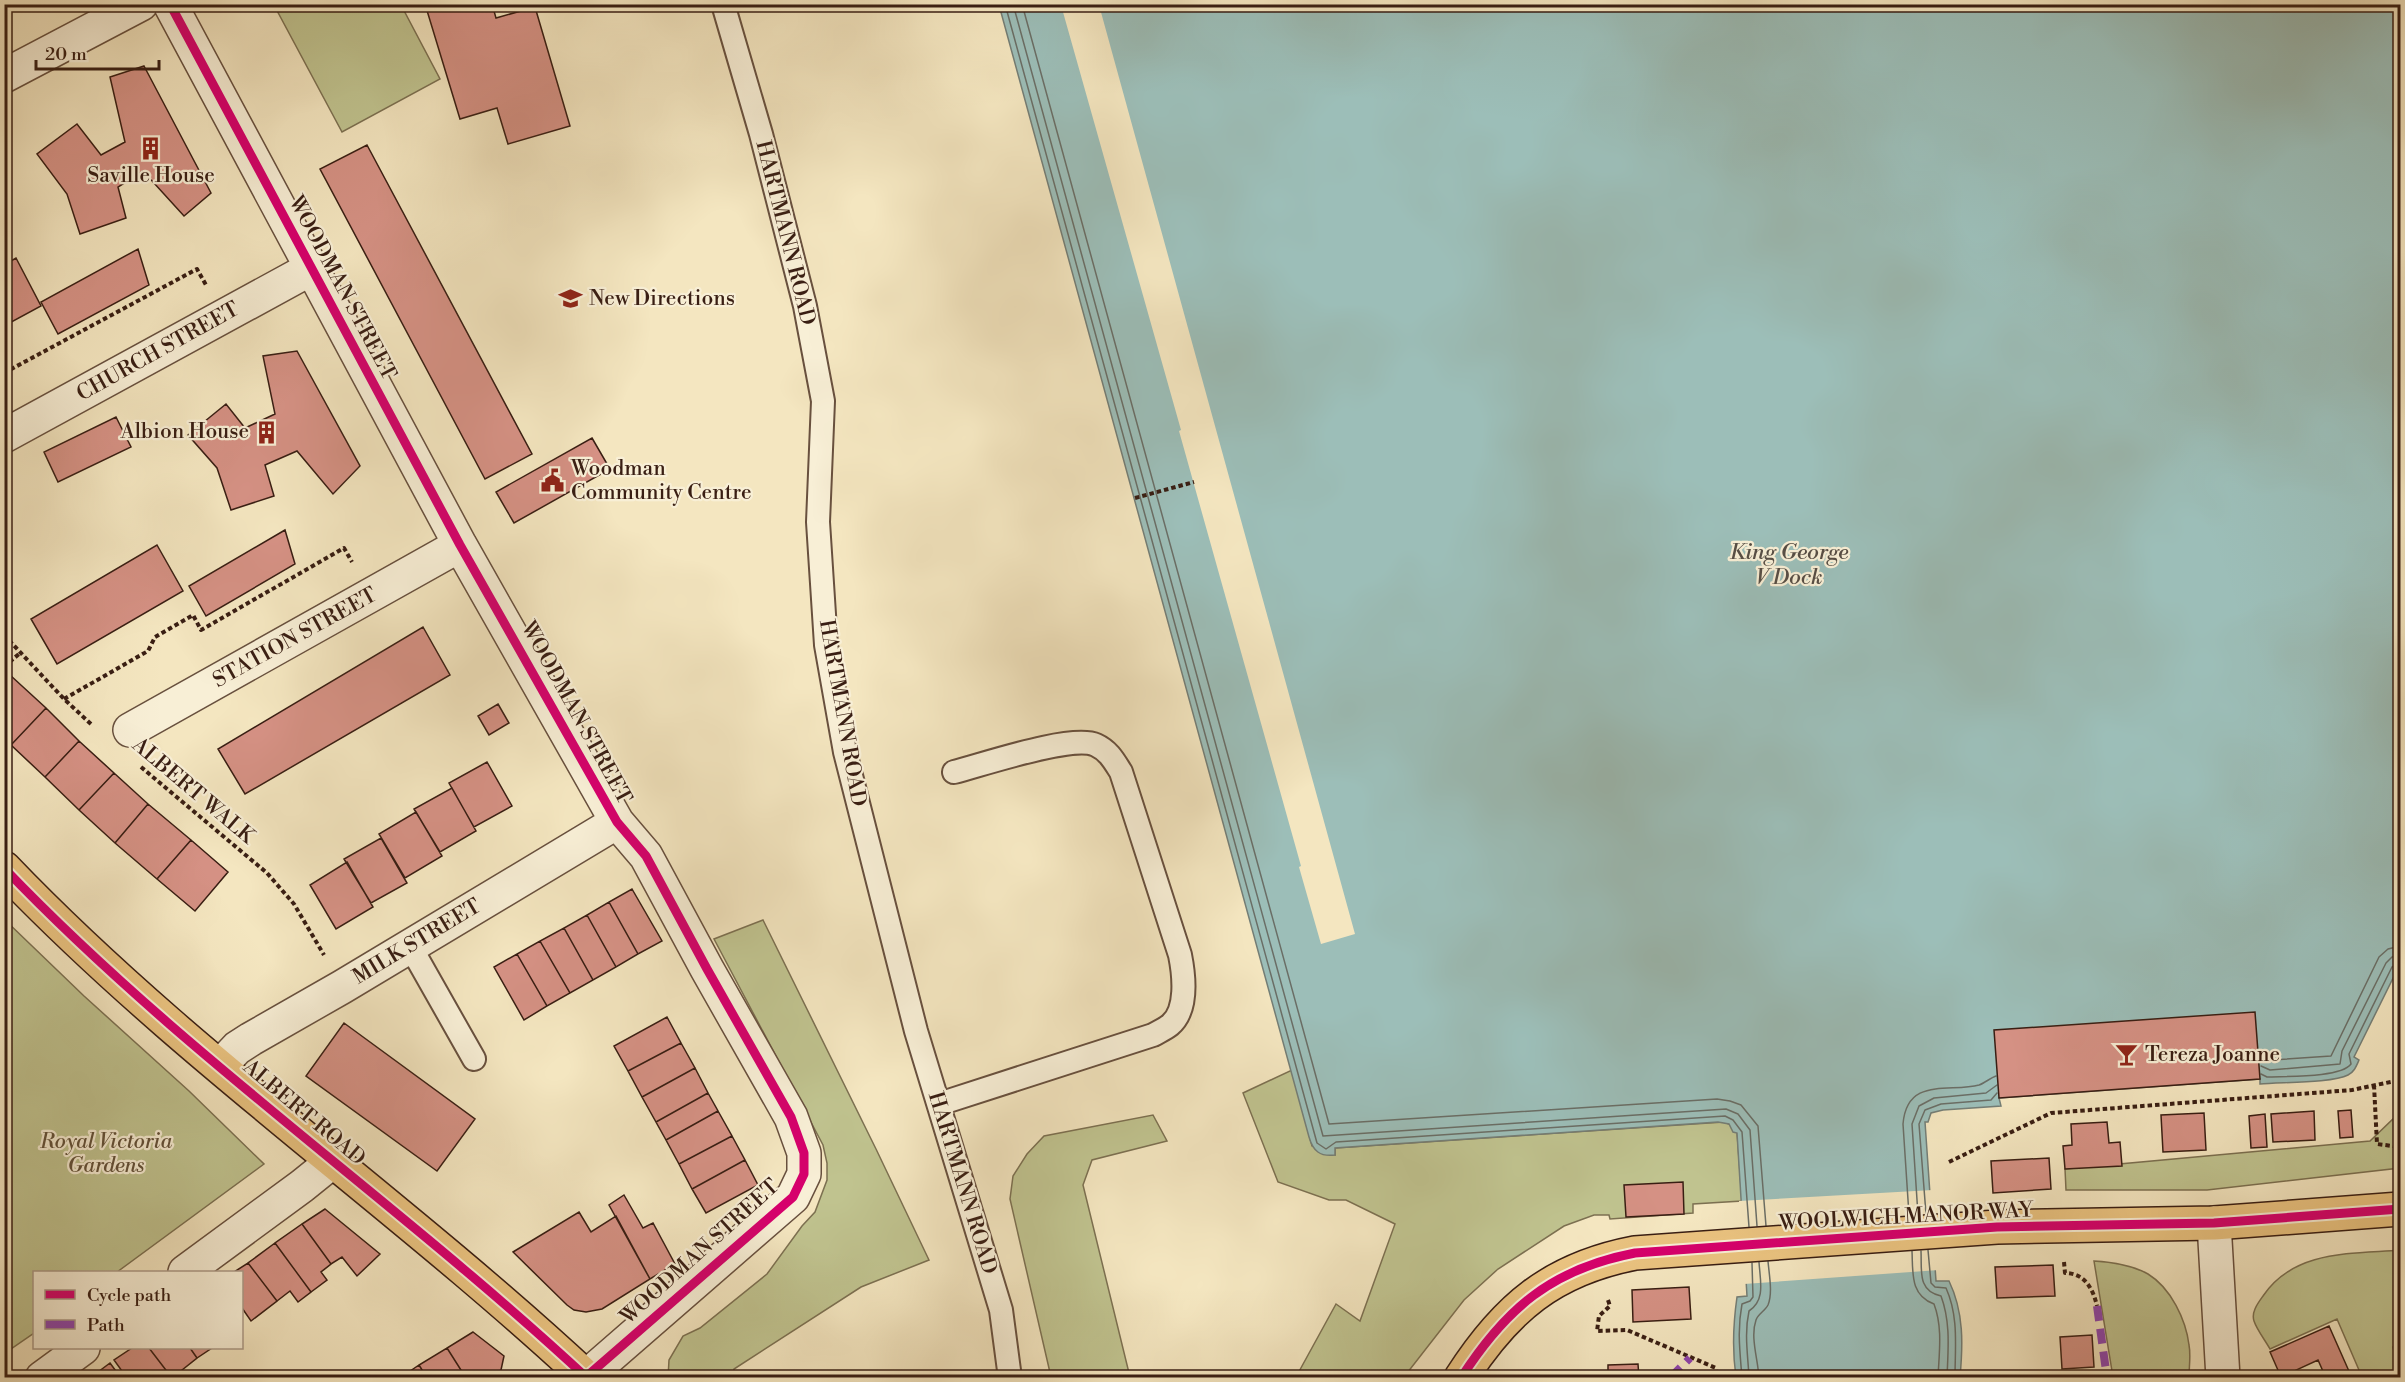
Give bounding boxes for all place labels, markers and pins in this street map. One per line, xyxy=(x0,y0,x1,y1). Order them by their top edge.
building icon: Saville House xyxy=(138,135,164,161)
place label: Saville House xyxy=(87,163,215,189)
school or university icon: New Directions xyxy=(558,286,584,312)
place label: New Directions xyxy=(589,286,735,312)
place label: Albion House xyxy=(119,419,249,445)
building icon: Albion House xyxy=(254,419,280,445)
place label: Woodman Community Centre xyxy=(570,456,752,506)
public building icon: Woodman Community Centre xyxy=(540,468,566,494)
bar icon: Tereza Joanne xyxy=(2114,1042,2140,1068)
place label: Tereza Joanne xyxy=(2145,1042,2280,1068)

